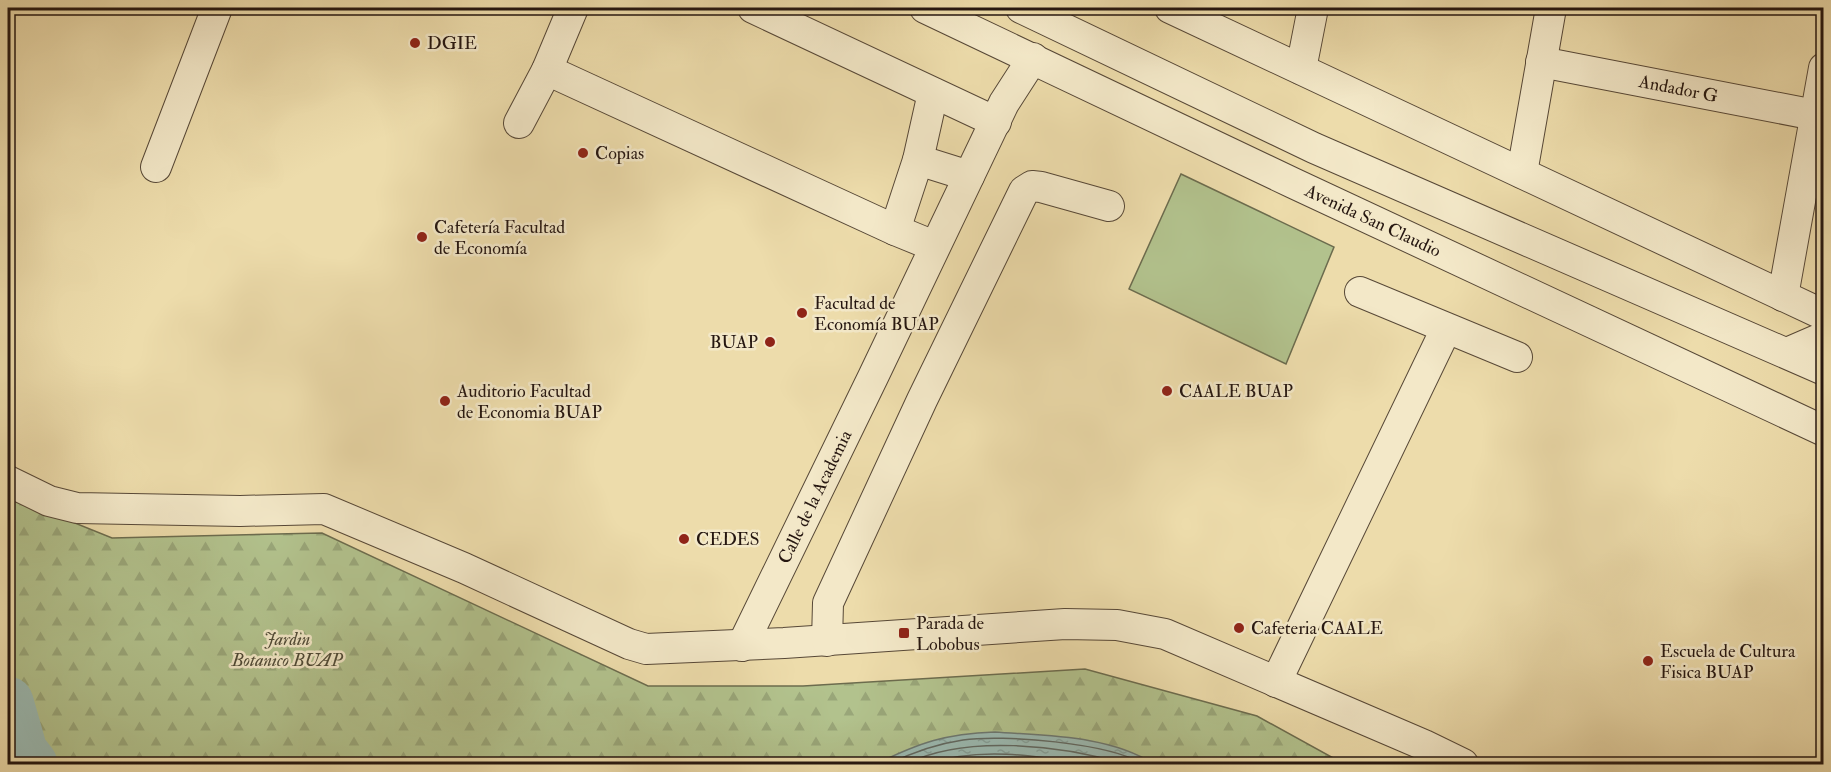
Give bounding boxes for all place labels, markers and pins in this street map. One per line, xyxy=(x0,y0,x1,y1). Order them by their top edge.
place label: DGIE xyxy=(427,32,477,55)
marker: DGIE xyxy=(408,36,422,50)
place label: Copias xyxy=(595,142,644,165)
marker: Copias xyxy=(576,146,590,160)
place label: Cafetería Facultad de Economía xyxy=(434,216,565,260)
marker: Cafetería Facultad de Economía xyxy=(415,230,429,244)
place label: Facultad de Economía BUAP xyxy=(814,292,939,336)
marker: Facultad de Economía BUAP xyxy=(795,306,809,320)
place label: BUAP xyxy=(710,331,758,354)
marker: BUAP xyxy=(763,335,777,349)
place label: Auditorio Facultad de Economia BUAP xyxy=(456,380,602,424)
place label: CAALE BUAP xyxy=(1179,380,1293,403)
marker: CAALE BUAP xyxy=(1160,384,1174,398)
marker: Auditorio Facultad de Economia BUAP xyxy=(438,394,452,408)
place label: CEDES xyxy=(696,528,760,551)
marker: CEDES xyxy=(677,532,691,546)
place label: Parada de Lobobus xyxy=(916,612,985,656)
place label: Cafeteria CAALE xyxy=(1251,617,1383,640)
marker: Cafeteria CAALE xyxy=(1232,621,1246,635)
marker: Parada de Lobobus xyxy=(897,626,911,640)
place label: Escuela de Cultura Fisica BUAP xyxy=(1660,640,1796,684)
marker: Escuela de Cultura Fisica BUAP xyxy=(1641,654,1655,668)

